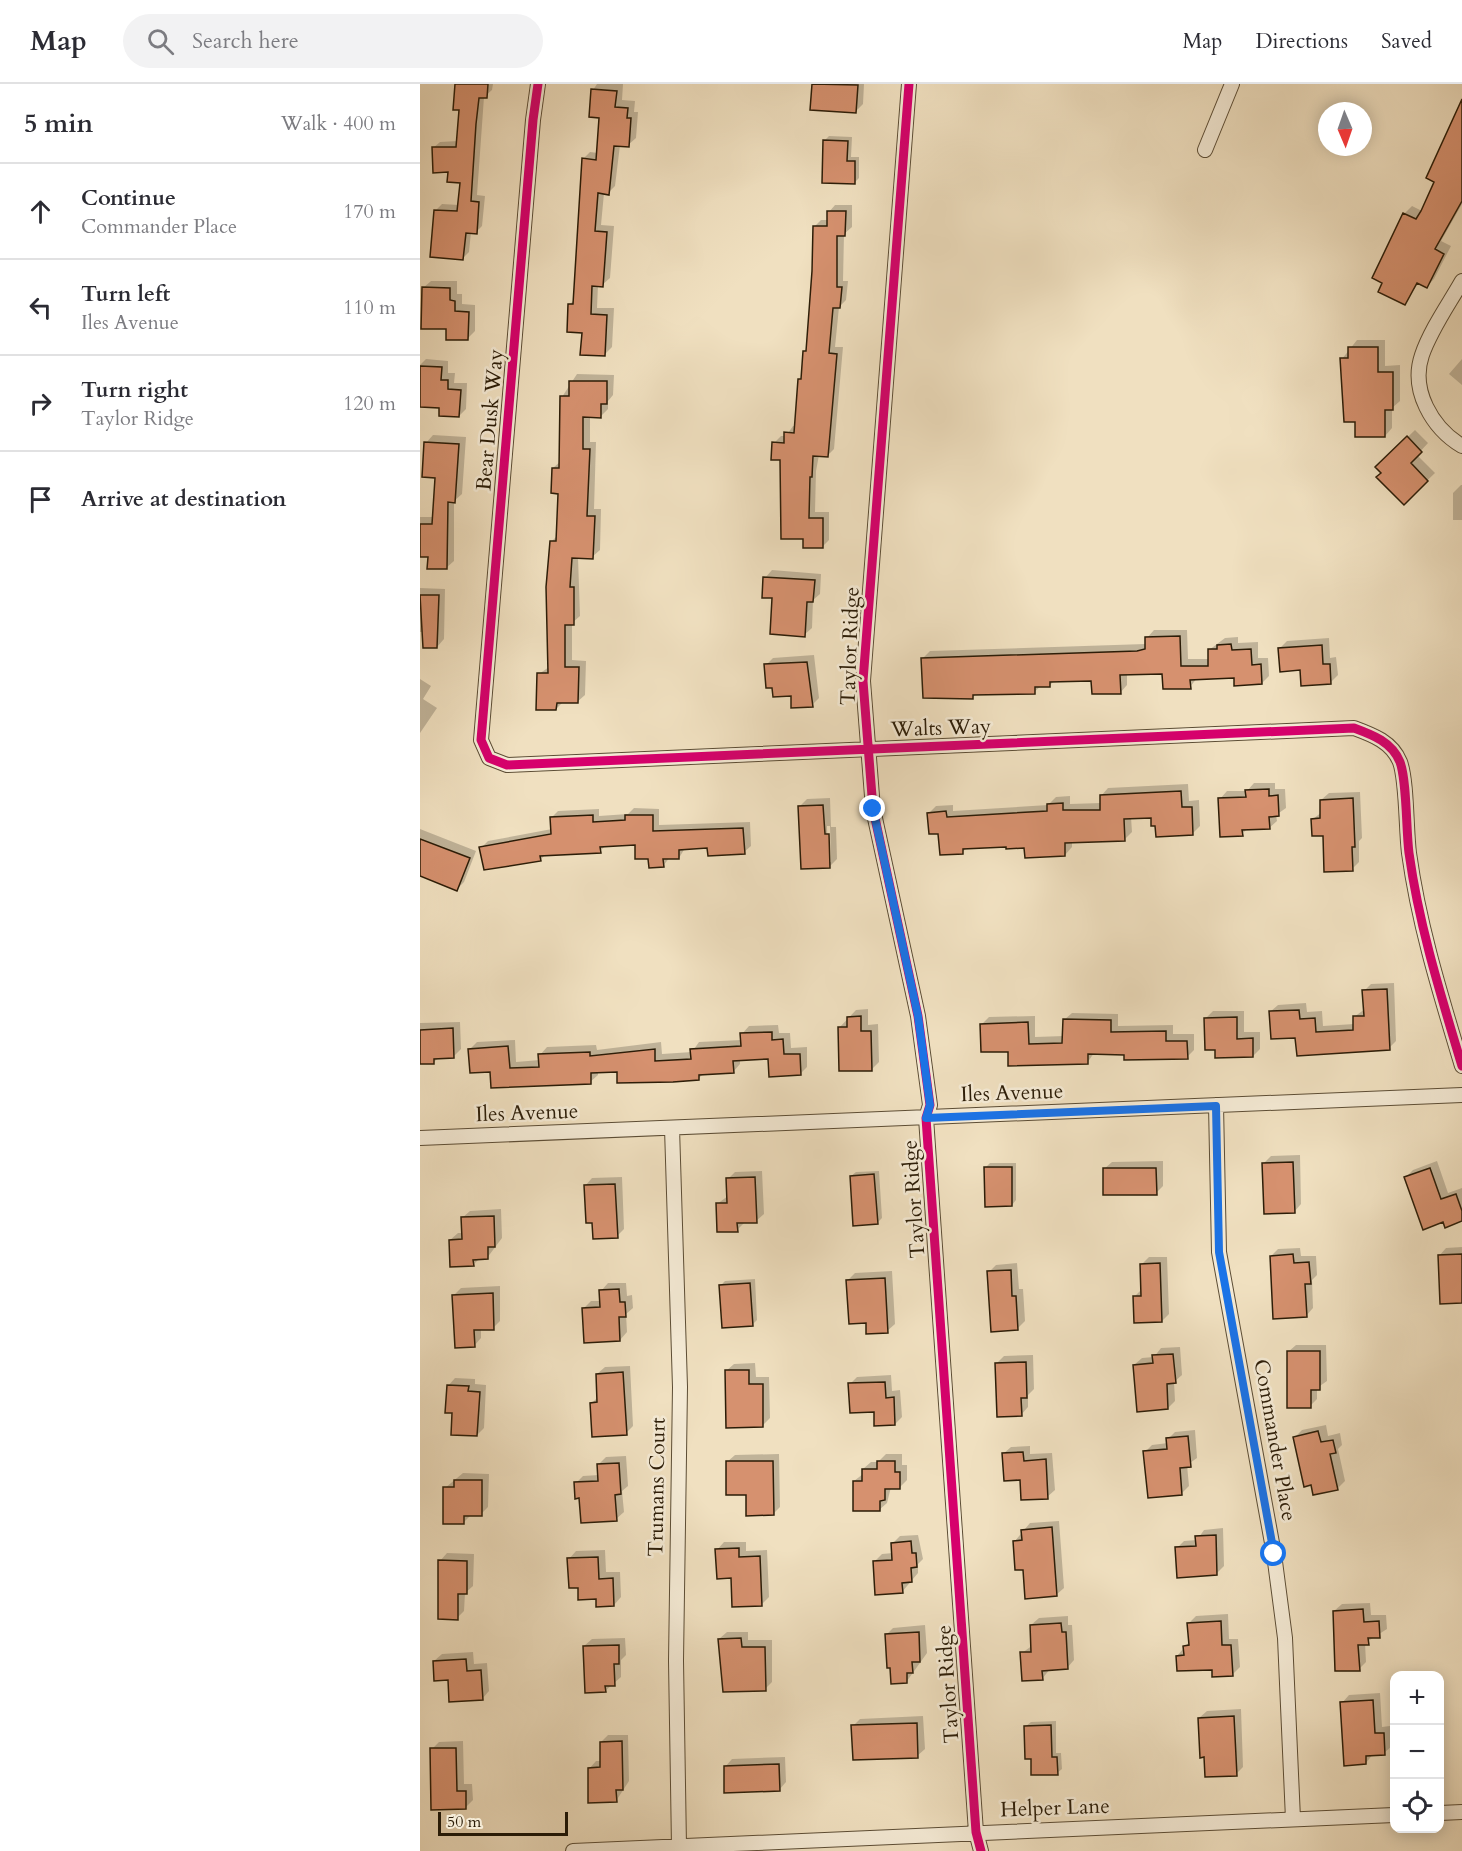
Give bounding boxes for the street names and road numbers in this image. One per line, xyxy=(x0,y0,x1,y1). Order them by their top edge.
street label: Bear Dusk Way xyxy=(469,348,511,492)
street label: Taylor Ridge xyxy=(833,586,867,706)
street label: Walts Way xyxy=(889,712,992,744)
street label: Iles Avenue xyxy=(960,1077,1064,1109)
street label: Iles Avenue xyxy=(475,1097,579,1129)
street label: Taylor Ridge xyxy=(895,1139,933,1259)
street label: Commander Place xyxy=(1246,1357,1304,1523)
street label: Trumans Court xyxy=(641,1417,673,1557)
street label: Taylor Ridge xyxy=(929,1624,967,1744)
street label: Helper Lane xyxy=(1000,1792,1110,1824)

